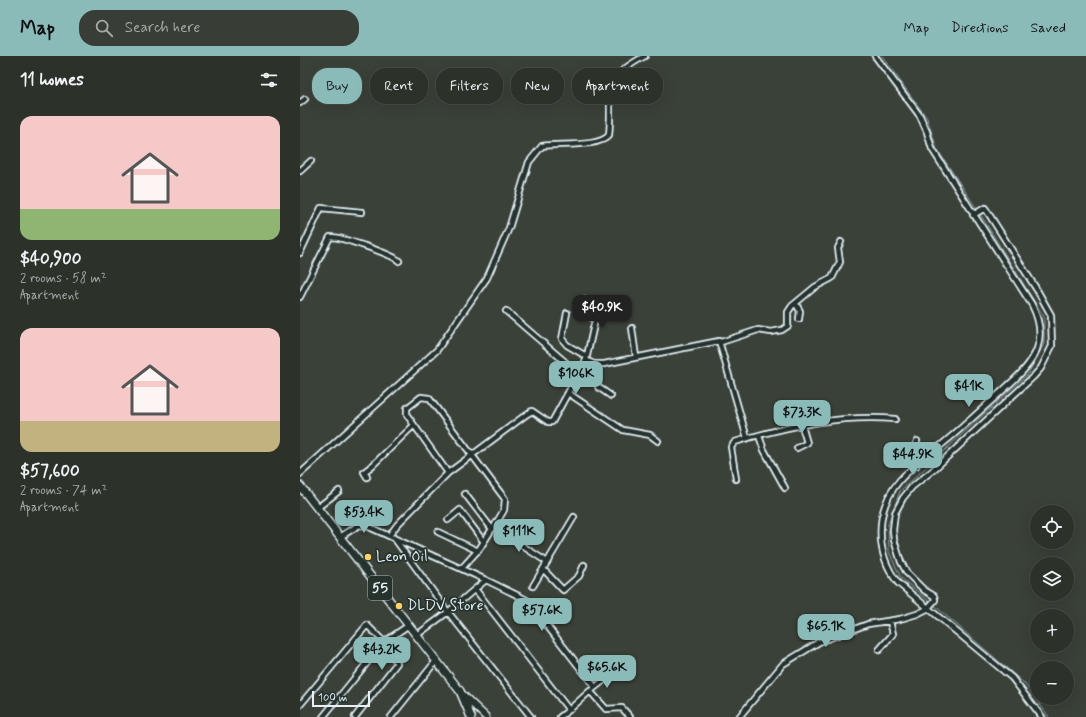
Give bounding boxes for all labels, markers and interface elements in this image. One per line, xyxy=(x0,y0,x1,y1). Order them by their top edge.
search box xyxy=(79,10,359,46)
text: Map xyxy=(20,16,55,41)
icon: search xyxy=(93,17,115,39)
text: Search here xyxy=(125,18,200,38)
text: Map xyxy=(903,19,929,37)
text: Directions xyxy=(951,19,1009,37)
text: Saved xyxy=(1031,19,1066,37)
chip: Buy xyxy=(312,68,362,104)
chip: Rent xyxy=(370,68,428,104)
chip: Filters xyxy=(436,68,503,104)
chip: New xyxy=(511,68,564,104)
chip: Apartment xyxy=(572,68,663,104)
text: 11 homes xyxy=(20,69,84,91)
icon: filters xyxy=(258,69,280,91)
icon: home xyxy=(114,142,186,214)
text: $40,900 xyxy=(20,248,81,270)
text: 2 rooms · 58 m² xyxy=(20,270,107,287)
text: Apartment xyxy=(20,287,79,304)
pin: $40.9K xyxy=(569,295,635,329)
text: $40.9K xyxy=(582,299,622,316)
icon: home xyxy=(114,354,186,426)
pin: $106K xyxy=(548,361,604,395)
text: $106K xyxy=(558,365,594,382)
pin: $41K xyxy=(945,374,993,408)
text: $41K xyxy=(954,378,984,395)
pin: $73.3K xyxy=(769,400,835,434)
text: $73.3K xyxy=(783,404,821,421)
pin: $44.9K xyxy=(880,442,946,476)
text: $44.9K xyxy=(892,446,934,463)
text: $57,600 xyxy=(20,460,80,482)
text: 2 rooms · 74 m² xyxy=(20,482,107,499)
text: Apartment xyxy=(20,499,79,516)
pin: $53.4K xyxy=(331,500,397,534)
text: $53.4K xyxy=(344,504,384,521)
map controls xyxy=(1030,505,1074,705)
button: locate xyxy=(1030,505,1074,549)
pin: $111K xyxy=(491,519,547,553)
text: $111K xyxy=(502,523,536,540)
place label: Leon Oil xyxy=(376,547,428,567)
marker: Leon Oil xyxy=(363,552,373,562)
button: layers xyxy=(1030,557,1074,601)
road number: 55 xyxy=(368,576,392,600)
place label: DLDV Store xyxy=(407,596,484,616)
pin: $57.6K xyxy=(509,598,575,632)
marker: DLDV Store xyxy=(394,601,404,611)
text: $57.6K xyxy=(522,602,562,619)
button: + xyxy=(1030,609,1074,653)
pin: $65.1K xyxy=(793,614,859,648)
text: $65.1K xyxy=(807,618,845,635)
pin: $43.2K xyxy=(349,637,415,671)
text: $43.2K xyxy=(363,641,401,658)
pin: $65.6K xyxy=(574,655,640,689)
text: $65.6K xyxy=(587,659,627,676)
button: − xyxy=(1030,661,1074,705)
scale bar xyxy=(312,689,370,708)
text: 100 m xyxy=(318,691,348,705)

